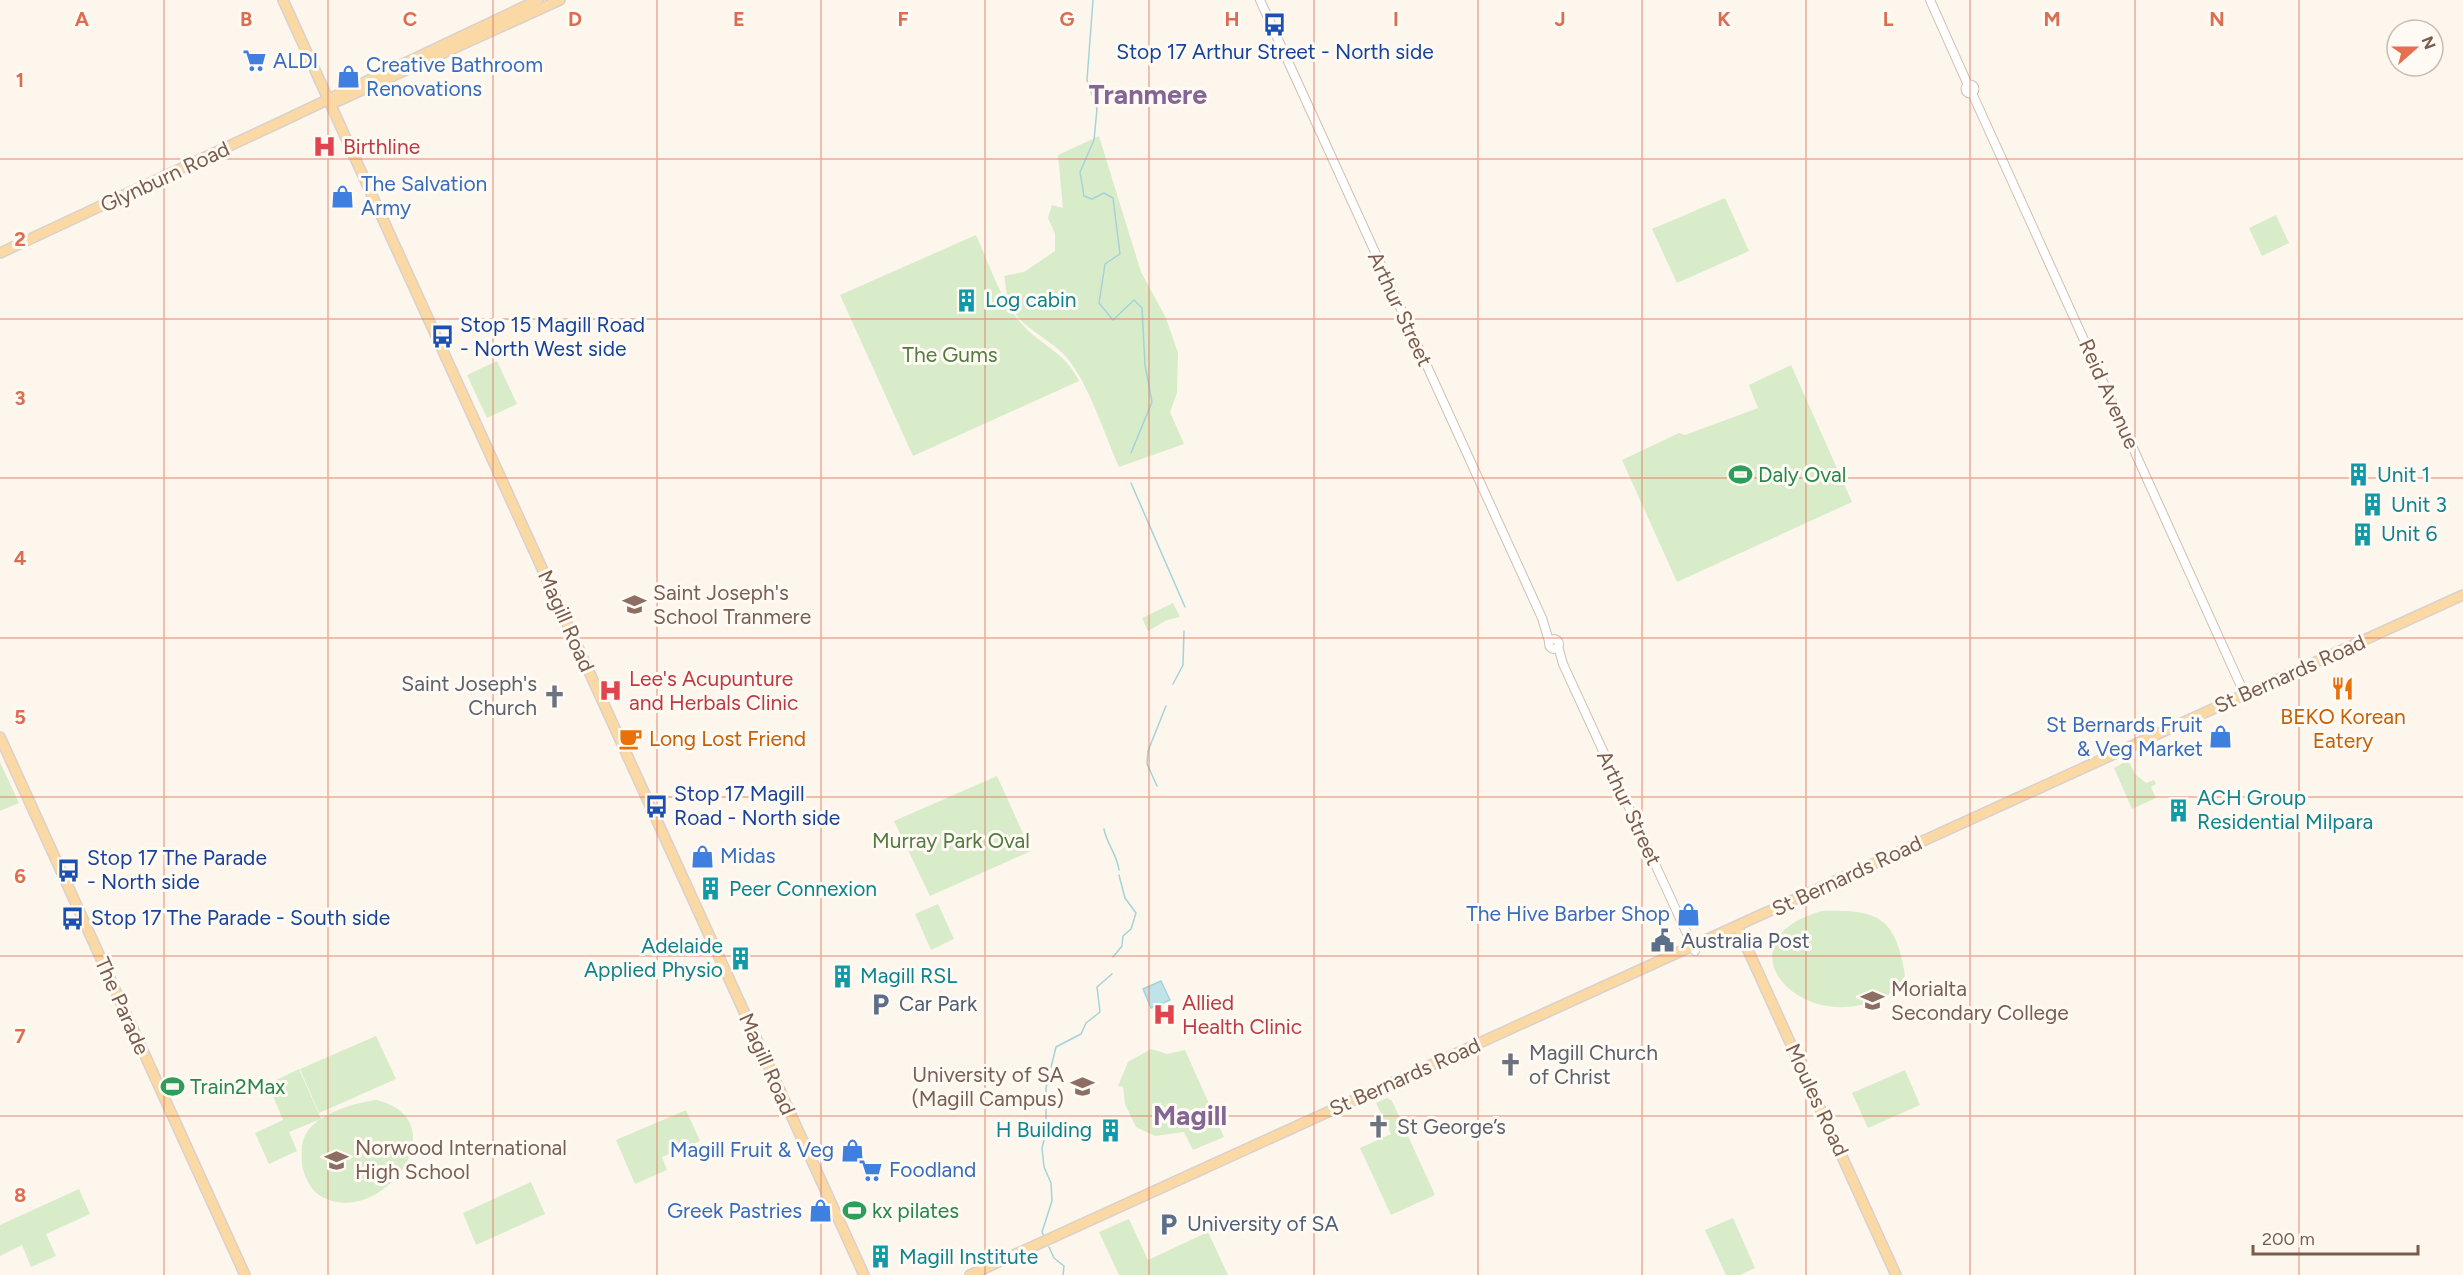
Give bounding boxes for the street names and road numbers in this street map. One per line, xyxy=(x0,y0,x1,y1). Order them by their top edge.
street label: Glynburn Road xyxy=(96,136,233,217)
street label: Arthur Street xyxy=(1363,247,1438,370)
street label: Reid Avenue xyxy=(2074,335,2145,453)
street label: Magill Road xyxy=(533,566,600,675)
street label: St Bernards Road xyxy=(2210,629,2369,718)
street label: Arthur Street xyxy=(1592,746,1667,869)
street label: St Bernards Road xyxy=(1768,830,1926,921)
street label: The Parade xyxy=(90,953,155,1058)
street label: Magill Road xyxy=(734,1009,801,1118)
street label: St Bernards Road xyxy=(1325,1032,1484,1121)
street label: Moules Road xyxy=(1781,1040,1854,1160)

